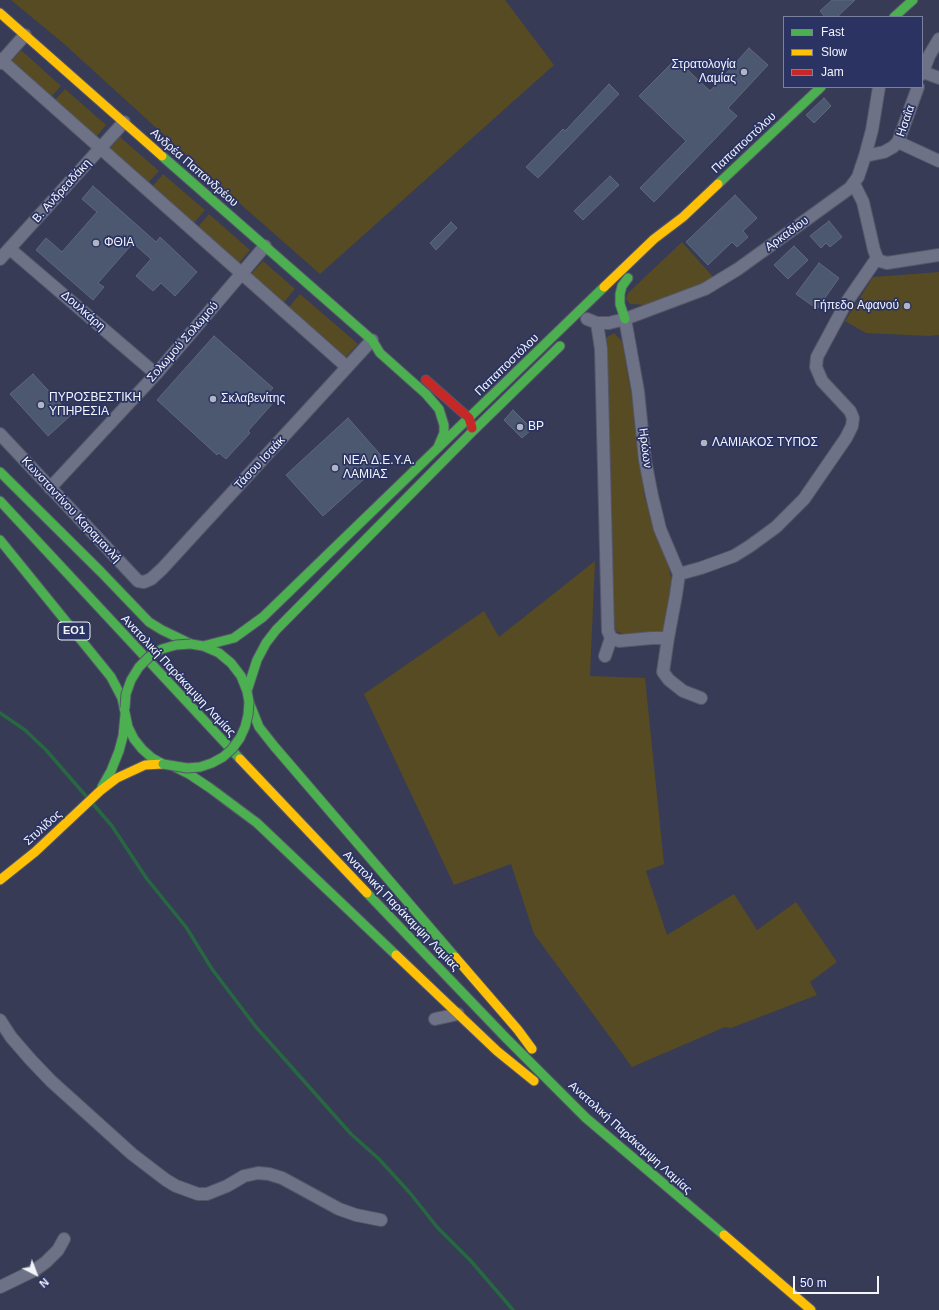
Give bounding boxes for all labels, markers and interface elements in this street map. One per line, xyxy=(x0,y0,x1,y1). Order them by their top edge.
legend xyxy=(783,16,923,88)
text: Fast xyxy=(821,25,844,39)
text: Slow xyxy=(821,45,847,59)
place label: Στρατολογία Λαμίας xyxy=(672,58,736,86)
text: Jam xyxy=(821,65,844,79)
marker: Στρατολογία Λαμίας xyxy=(739,67,749,77)
street label: Ησαΐα xyxy=(894,103,918,139)
street label: Παπαποστόλου xyxy=(709,109,779,177)
street label: Ανδρέα Παπανδρέου xyxy=(147,126,241,210)
street label: Β. Ανδρεαδάκη xyxy=(30,156,94,226)
street label: Αρκαδίου xyxy=(762,213,812,255)
place label: ΦΘΙΑ xyxy=(104,236,134,250)
marker: ΦΘΙΑ xyxy=(91,238,101,248)
street label: Δουλκάρη xyxy=(58,288,108,334)
street label: Σολωμού Σολωμού xyxy=(144,299,222,385)
place label: Γήπεδο Αφανού xyxy=(813,299,899,313)
marker: Γήπεδο Αφανού xyxy=(902,301,912,311)
street label: Παπαποστόλου xyxy=(472,331,542,399)
place label: ΠΥΡΟΣΒΕΣΤΙΚΗ ΥΠΗΡΕΣΙΑ xyxy=(49,391,141,419)
place label: Σκλαβενίτης xyxy=(221,392,285,406)
marker: Σκλαβενίτης xyxy=(208,394,218,404)
marker: ΠΥΡΟΣΒΕΣΤΙΚΗ ΥΠΗΡΕΣΙΑ xyxy=(36,400,46,410)
place label: BP xyxy=(528,420,544,434)
marker: BP xyxy=(515,422,525,432)
street label: Ηρώων xyxy=(635,427,655,469)
street label: Τάσου Ισαάκ xyxy=(232,433,288,493)
place label: ΛΑΜΙΑΚΟΣ ΤΥΠΟΣ xyxy=(712,436,818,450)
marker: ΛΑΜΙΑΚΟΣ ΤΥΠΟΣ xyxy=(699,438,709,448)
street label: Κωνσταντίνου Καραμανλή xyxy=(18,454,124,566)
place label: ΝΕΑ Δ.Ε.Υ.Α. ΛΑΜΙΑΣ xyxy=(343,454,415,482)
marker: ΝΕΑ Δ.Ε.Υ.Α. ΛΑΜΙΑΣ xyxy=(330,463,340,473)
street label: Ανατολική Παράκαμψη Λαμίας xyxy=(118,612,238,740)
road number: ΕΟ1 xyxy=(58,622,90,640)
street label: Στυλίδος xyxy=(21,807,65,849)
street label: Ανατολική Παράκαμψη Λαμίας xyxy=(340,848,462,974)
street label: Ανατολική Παράκαμψη Λαμίας xyxy=(565,1079,695,1197)
north arrow xyxy=(16,1254,56,1294)
scale bar xyxy=(795,1268,881,1294)
text: N xyxy=(37,1276,51,1290)
text: 50 m xyxy=(800,1276,827,1290)

